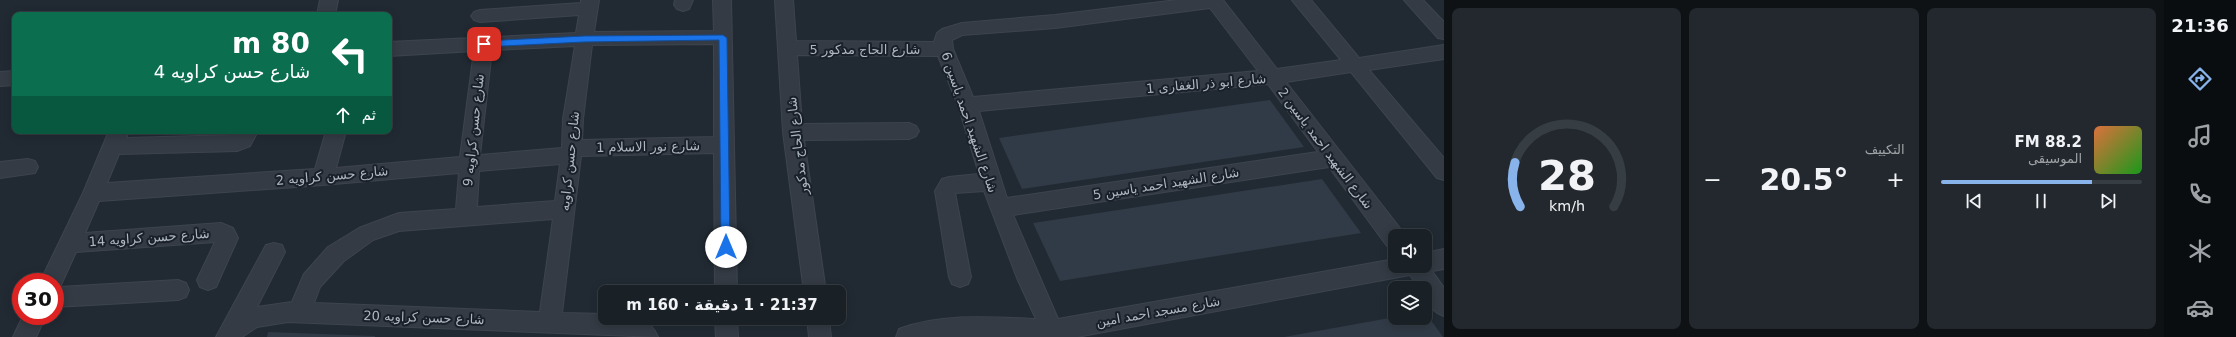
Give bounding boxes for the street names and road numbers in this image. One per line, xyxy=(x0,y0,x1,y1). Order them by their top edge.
street label: شارع الحاج مدكور 5 xyxy=(810,42,920,58)
street label: شارع الشهيد احمد ياسين 6 xyxy=(937,50,1001,195)
street label: شارع ابو ذر الغفارى 1 xyxy=(1145,71,1267,97)
street label: شارع حسن كراويه 9 xyxy=(460,73,488,187)
street label: شارع الشهيد احمد ياسين 2 xyxy=(1274,85,1376,212)
street label: شارع الحاج مدكور xyxy=(784,96,812,197)
street label: شارع حسن كراويه xyxy=(557,110,583,212)
street label: شارع نور الاسلام 1 xyxy=(596,138,700,156)
street label: شارع حسن كراويه 2 xyxy=(275,163,389,189)
street label: شارع الشهيد احمد ياسين 5 xyxy=(1092,165,1240,203)
street label: شارع حسن كراويه 14 xyxy=(88,226,210,250)
street label: شارع مسجد احمد امين xyxy=(1095,293,1221,331)
street label: شارع حسن كراويه 20 xyxy=(363,308,485,328)

